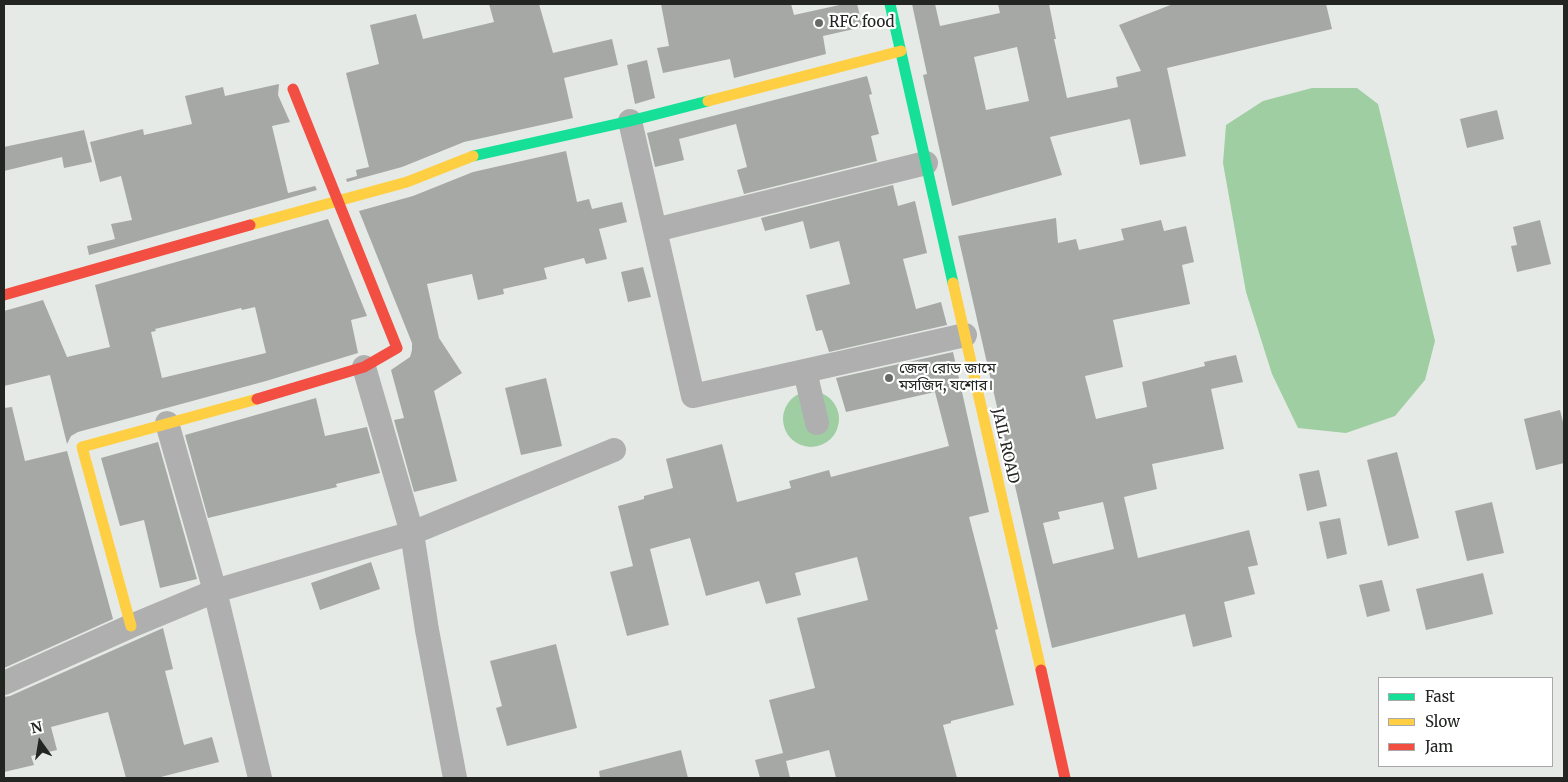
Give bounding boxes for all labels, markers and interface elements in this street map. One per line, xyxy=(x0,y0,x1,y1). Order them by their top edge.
place label: RFC food xyxy=(829,14,895,32)
marker: RFC food xyxy=(813,17,825,29)
place label: জেল রোড জামে মসজিদ, যশোর। xyxy=(899,360,996,395)
marker: জেল রোড জামে মসজিদ, যশোর। xyxy=(883,372,895,384)
street label: JAIL ROAD xyxy=(988,407,1022,485)
legend xyxy=(1378,677,1553,767)
text: Fast xyxy=(1425,687,1455,706)
text: Slow xyxy=(1425,712,1460,731)
north arrow xyxy=(15,717,65,767)
text: N xyxy=(29,717,44,737)
text: Jam xyxy=(1425,737,1453,756)

